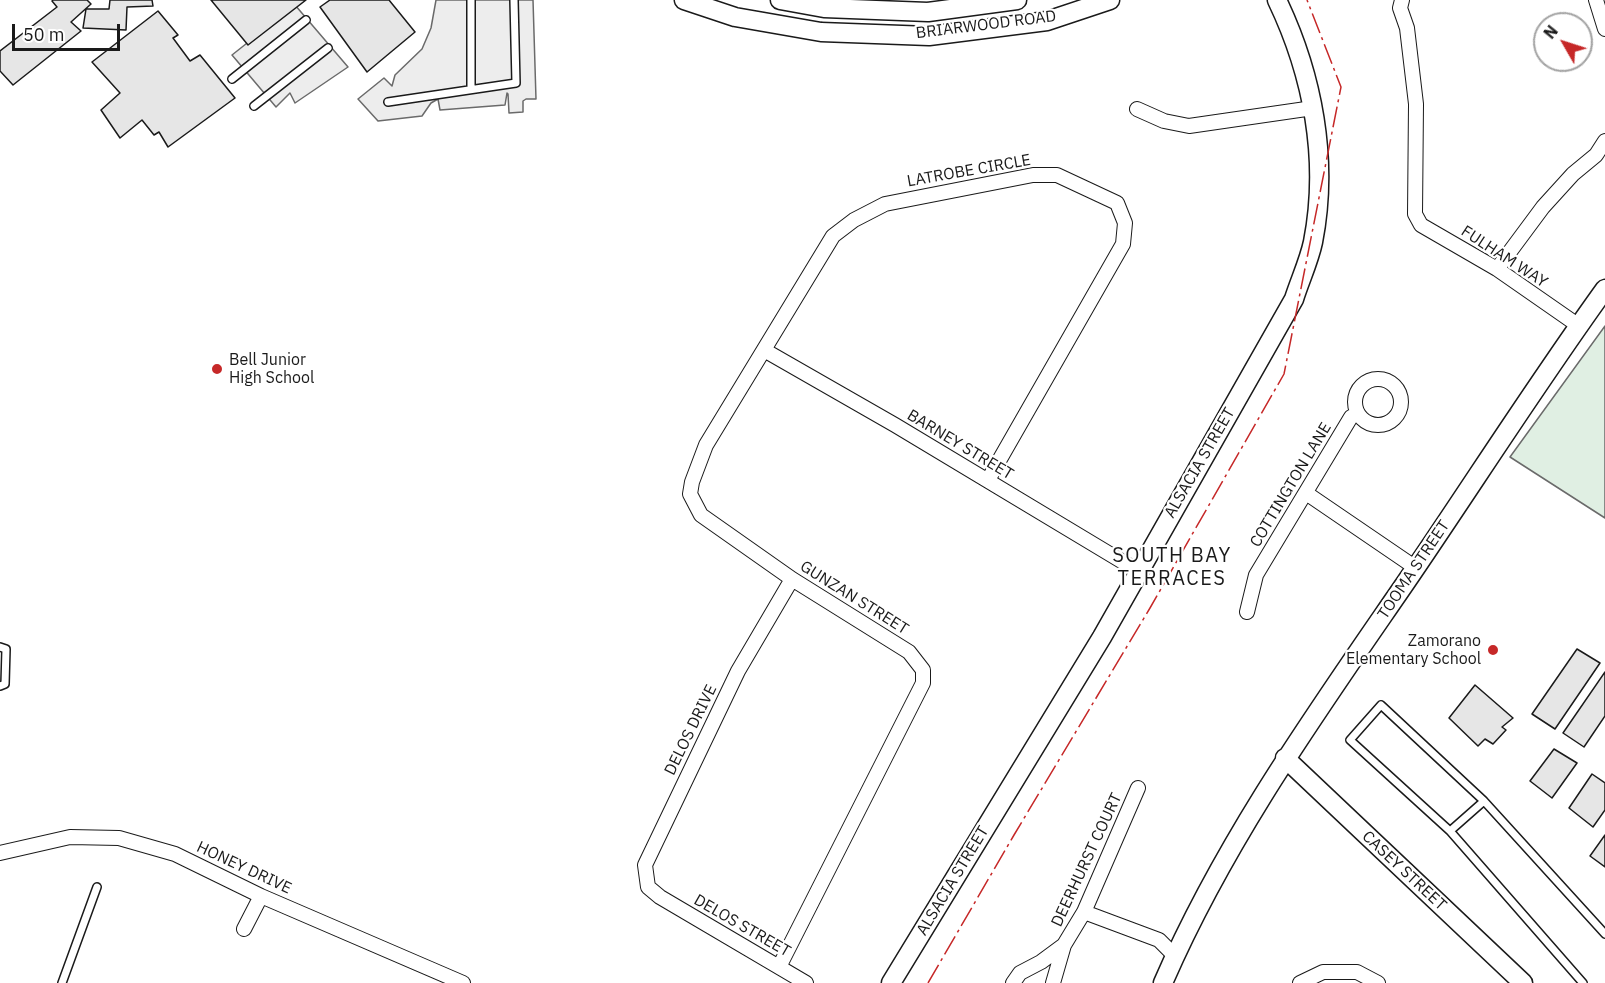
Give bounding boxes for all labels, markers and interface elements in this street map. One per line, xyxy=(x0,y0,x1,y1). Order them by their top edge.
street label: BRIARWOOD ROAD xyxy=(915,7,1057,43)
scale bar xyxy=(15,12,123,50)
north arrow xyxy=(1533,12,1593,72)
text: N xyxy=(1539,21,1562,43)
text: 50 m xyxy=(23,23,65,46)
street label: LATROBE CIRCLE xyxy=(906,151,1032,191)
street label: FULHAM WAY xyxy=(1457,222,1551,292)
place label: Bell Junior High School xyxy=(229,350,314,388)
marker: Bell Junior High School xyxy=(210,362,224,376)
street label: ALSACIA STREET xyxy=(1161,404,1239,522)
street label: BARNEY STREET xyxy=(903,406,1017,484)
street label: COTTINGTON LANE xyxy=(1246,419,1336,551)
street label: TOOMA STREET xyxy=(1374,517,1454,623)
district label: SOUTH BAY TERRACES xyxy=(1112,544,1232,591)
street label: GUNZAN STREET xyxy=(796,557,912,639)
place label: Zamorano Elementary School xyxy=(1346,631,1481,669)
marker: Zamorano Elementary School xyxy=(1486,643,1500,657)
street label: DELOS DRIVE xyxy=(661,682,721,778)
street label: DEERHURST COURT xyxy=(1048,790,1126,930)
street label: ALSACIA STREET xyxy=(913,823,993,939)
street label: CASEY STREET xyxy=(1358,827,1450,915)
street label: HONEY DRIVE xyxy=(193,838,295,898)
street label: DELOS STREET xyxy=(690,891,794,961)

